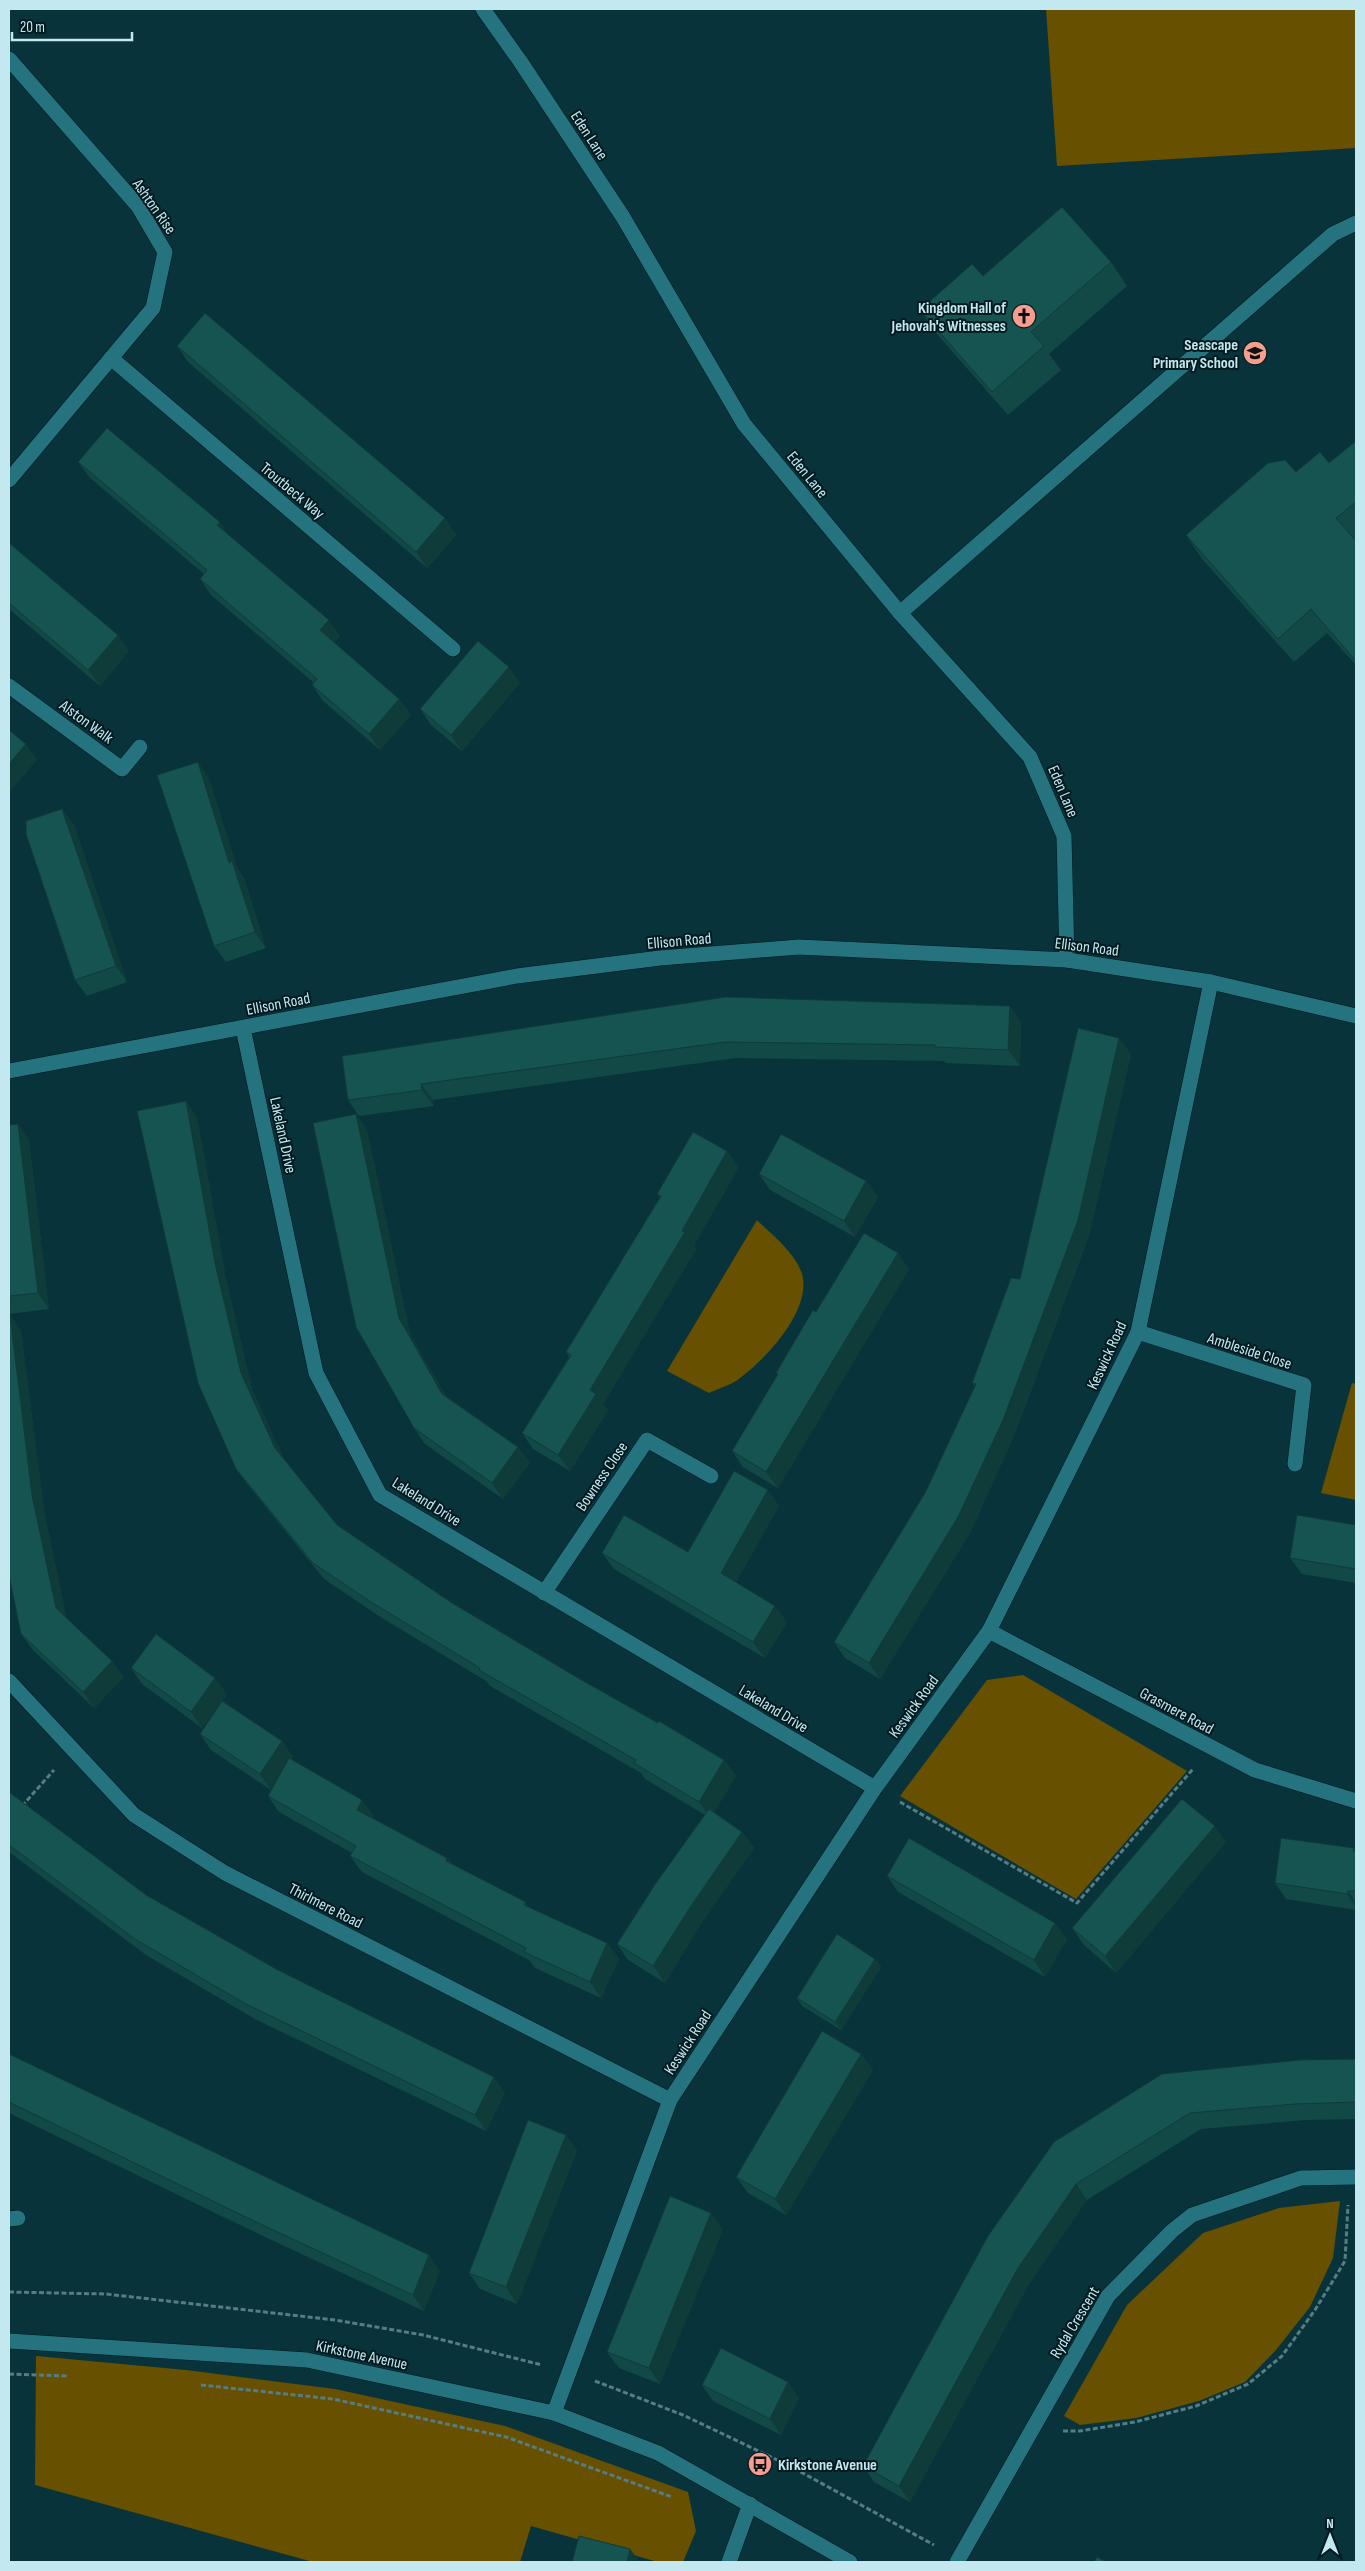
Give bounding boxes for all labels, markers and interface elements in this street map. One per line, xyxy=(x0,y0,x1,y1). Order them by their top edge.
scale bar xyxy=(12,10,132,42)
text: 20 m xyxy=(20,18,45,37)
street label: Eden Lane xyxy=(566,108,612,164)
street label: Ashton Rise xyxy=(127,175,180,238)
place label: Kingdom Hall of Jehovah's Witnesses xyxy=(891,299,1007,336)
church icon: Kingdom Hall of Jehovah's Witnesses xyxy=(1011,303,1037,329)
place label: Seascape Primary School xyxy=(1153,336,1238,373)
school or university icon: Seascape Primary School xyxy=(1242,340,1268,366)
street label: Eden Lane xyxy=(782,448,831,502)
street label: Troutbeck Way xyxy=(256,459,328,524)
street label: Alston Walk xyxy=(55,696,117,748)
street label: Eden Lane xyxy=(1043,763,1082,820)
street label: Ellison Road xyxy=(646,929,712,954)
street label: Ellison Road xyxy=(1054,934,1120,961)
street label: Ellison Road xyxy=(245,989,312,1020)
street label: Lakeland Drive xyxy=(265,1095,300,1175)
street label: Keswick Road xyxy=(1083,1319,1131,1393)
street label: Ambleside Close xyxy=(1204,1329,1294,1374)
street label: Bowness Close xyxy=(572,1439,632,1515)
street label: Lakeland Drive xyxy=(388,1474,464,1531)
street label: Keswick Road xyxy=(885,1672,943,1742)
street label: Lakeland Drive xyxy=(735,1681,811,1737)
street label: Grasmere Road xyxy=(1136,1684,1216,1739)
street label: Thirlmere Road xyxy=(285,1880,365,1933)
street label: Keswick Road xyxy=(660,2007,716,2079)
street label: Rydal Crescent xyxy=(1046,2283,1104,2362)
street label: Kirkstone Avenue xyxy=(314,2337,409,2374)
bus stop icon: Kirkstone Avenue xyxy=(747,2451,773,2477)
place label: Kirkstone Avenue xyxy=(778,2456,877,2475)
north arrow xyxy=(1305,2511,1355,2561)
text: N xyxy=(1326,2515,1334,2532)

